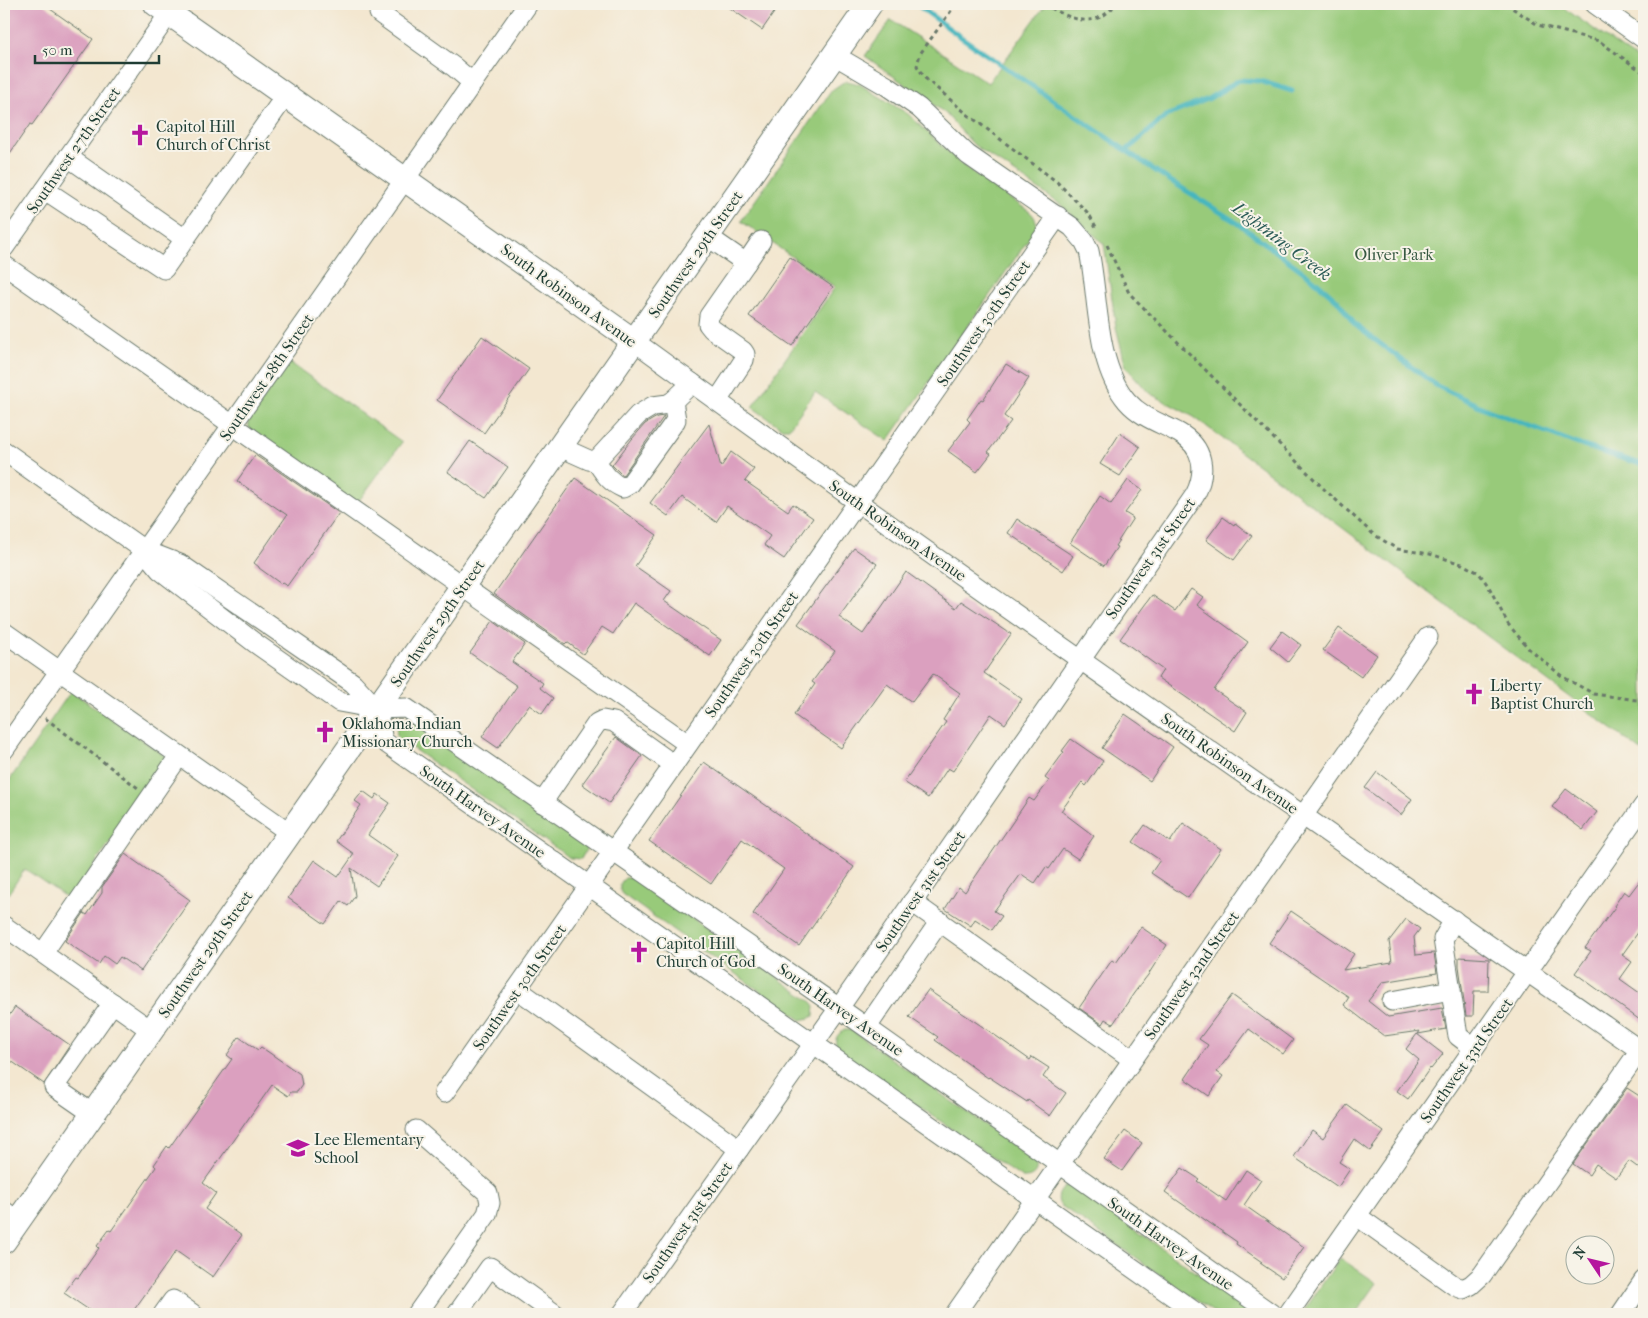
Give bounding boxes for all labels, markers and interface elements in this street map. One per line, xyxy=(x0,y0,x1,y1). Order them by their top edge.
scale bar xyxy=(35,32,159,64)
text: 50 m xyxy=(42,41,73,59)
street label: Southwest 27th Street xyxy=(22,83,125,217)
place label: Capitol Hill Church of Christ xyxy=(156,117,271,154)
church icon: Capitol Hill Church of Christ xyxy=(127,122,153,148)
street label: Southwest 29th Street xyxy=(644,187,747,322)
water label: Lightning Creek xyxy=(1227,196,1335,285)
street label: South Robinson Avenue xyxy=(497,240,640,351)
park label: Oliver Park xyxy=(1354,245,1434,264)
street label: Southwest 30th Street xyxy=(933,256,1034,390)
street label: Southwest 28th Street xyxy=(215,310,318,444)
street label: South Robinson Avenue xyxy=(825,476,970,585)
street label: Southwest 31st Street xyxy=(1101,494,1200,623)
street label: Southwest 29th Street xyxy=(386,556,489,691)
street label: Southwest 30th Street xyxy=(701,587,802,721)
place label: Liberty Baptist Church xyxy=(1490,676,1593,713)
church icon: Liberty Baptist Church xyxy=(1461,681,1487,707)
street label: South Robinson Avenue xyxy=(1157,709,1302,818)
place label: Oklahoma Indian Missionary Church xyxy=(342,714,473,751)
church icon: Oklahoma Indian Missionary Church xyxy=(312,719,338,745)
street label: South Harvey Avenue xyxy=(416,761,549,862)
street label: Southwest 31st Street xyxy=(871,827,970,956)
street label: Southwest 29th Street xyxy=(154,887,257,1022)
street label: Southwest 32nd Street xyxy=(1140,907,1243,1043)
street label: Southwest 30th Street xyxy=(469,920,570,1054)
place label: Capitol Hill Church of God xyxy=(656,934,756,971)
church icon: Capitol Hill Church of God xyxy=(626,939,652,965)
street label: South Harvey Avenue xyxy=(774,959,907,1060)
street label: Southwest 33rd Street xyxy=(1416,994,1517,1126)
place label: Lee Elementary School xyxy=(314,1130,424,1167)
school or university icon: Lee Elementary School xyxy=(285,1135,311,1161)
street label: Southwest 31st Street xyxy=(638,1158,737,1287)
street label: South Harvey Avenue xyxy=(1104,1193,1237,1294)
north arrow xyxy=(1566,1236,1616,1286)
text: N xyxy=(1570,1243,1590,1262)

